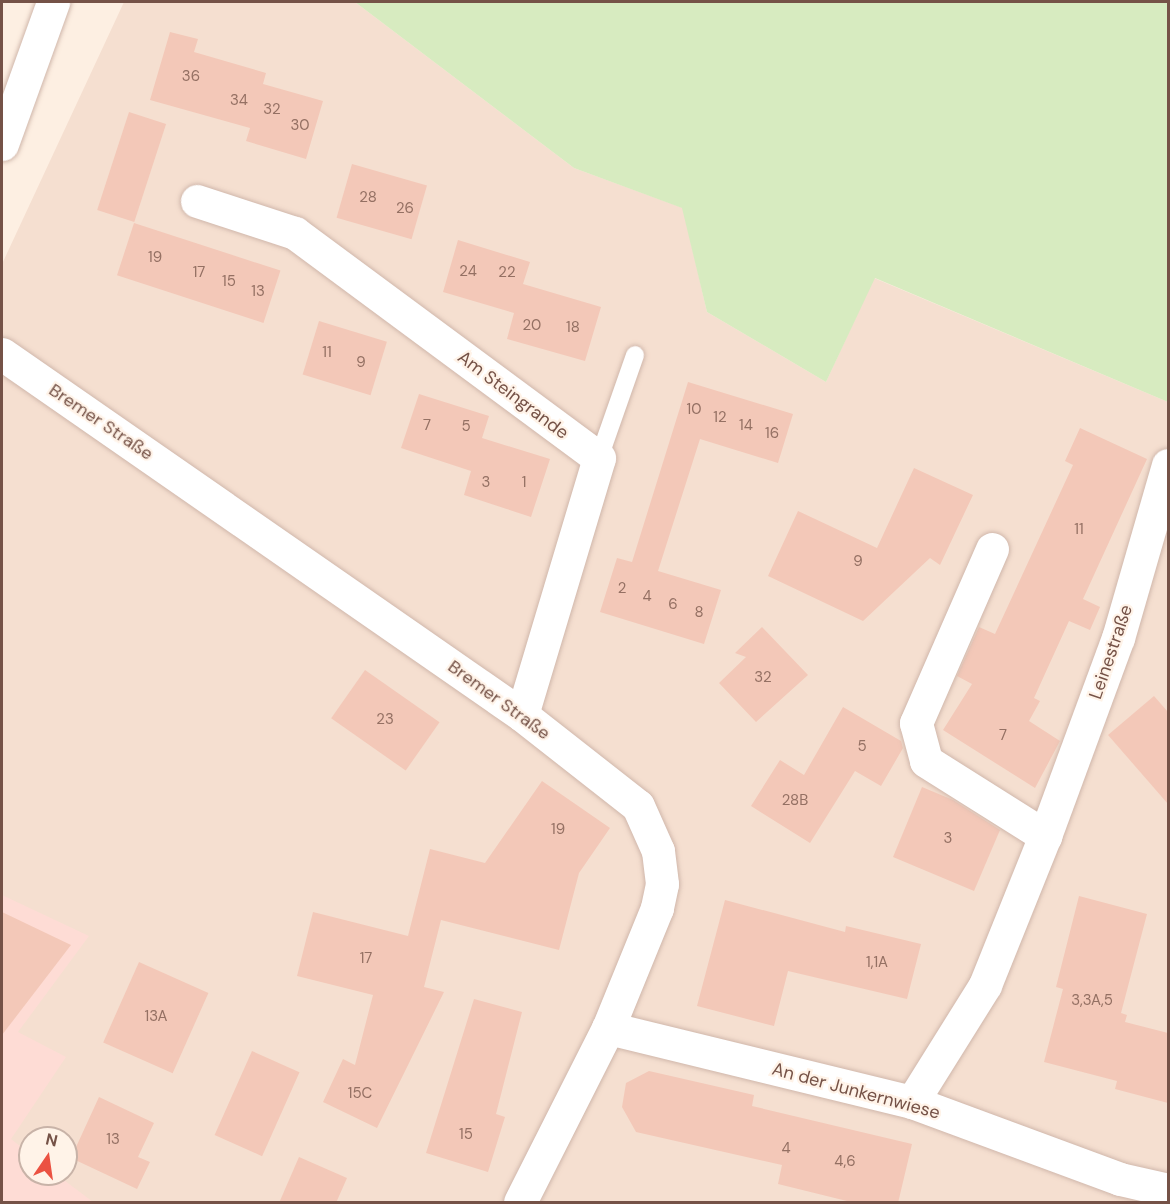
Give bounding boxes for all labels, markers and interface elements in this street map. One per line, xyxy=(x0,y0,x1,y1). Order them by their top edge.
house number: 36 xyxy=(182,68,200,86)
house number: 34 xyxy=(230,92,248,110)
house number: 32 xyxy=(263,101,281,119)
house number: 30 xyxy=(290,117,310,135)
house number: 28 xyxy=(359,189,377,207)
house number: 26 xyxy=(396,200,414,218)
house number: 19 xyxy=(148,249,162,267)
house number: 24 xyxy=(459,263,477,281)
house number: 17 xyxy=(193,264,205,282)
house number: 22 xyxy=(498,264,516,282)
house number: 15 xyxy=(222,273,236,291)
house number: 13 xyxy=(251,283,265,301)
house number: 20 xyxy=(523,317,541,335)
house number: 18 xyxy=(566,319,580,337)
house number: 11 xyxy=(322,344,332,362)
street label: Am Steingrande xyxy=(453,346,573,444)
house number: 9 xyxy=(356,354,366,372)
street label: Bremer Straße xyxy=(45,379,157,465)
house number: 10 xyxy=(687,401,701,419)
house number: 12 xyxy=(713,409,727,427)
house number: 7 xyxy=(423,417,431,435)
house number: 14 xyxy=(739,417,753,435)
house number: 5 xyxy=(461,418,471,436)
house number: 16 xyxy=(765,425,779,443)
house number: 3 xyxy=(482,474,490,492)
house number: 1 xyxy=(522,474,526,492)
house number: 11 xyxy=(1074,521,1084,539)
house number: 9 xyxy=(853,553,863,571)
house number: 2 xyxy=(618,580,626,598)
house number: 4 xyxy=(642,588,652,606)
house number: 6 xyxy=(668,596,678,614)
street label: Leinestraße xyxy=(1085,602,1137,702)
house number: 8 xyxy=(694,604,704,622)
street label: Bremer Straße xyxy=(444,656,554,744)
house number: 32 xyxy=(754,669,772,687)
house number: 23 xyxy=(376,711,394,729)
house number: 7 xyxy=(999,727,1007,745)
house number: 5 xyxy=(857,738,867,756)
house number: 28B xyxy=(782,792,808,810)
house number: 19 xyxy=(551,821,565,839)
house number: 3 xyxy=(944,830,952,848)
house number: 17 xyxy=(360,950,372,968)
house number: 1,1A xyxy=(866,954,888,972)
house number: 3,3A,5 xyxy=(1071,992,1113,1010)
house number: 13A xyxy=(145,1008,167,1026)
street label: An der Junkernwiese xyxy=(770,1058,942,1124)
house number: 15C xyxy=(348,1085,372,1103)
north arrow xyxy=(18,1126,78,1186)
house number: 15 xyxy=(459,1126,473,1144)
text: N xyxy=(44,1128,60,1151)
house number: 13 xyxy=(106,1131,120,1149)
house number: 4 xyxy=(781,1140,791,1158)
house number: 4,6 xyxy=(834,1153,856,1171)

